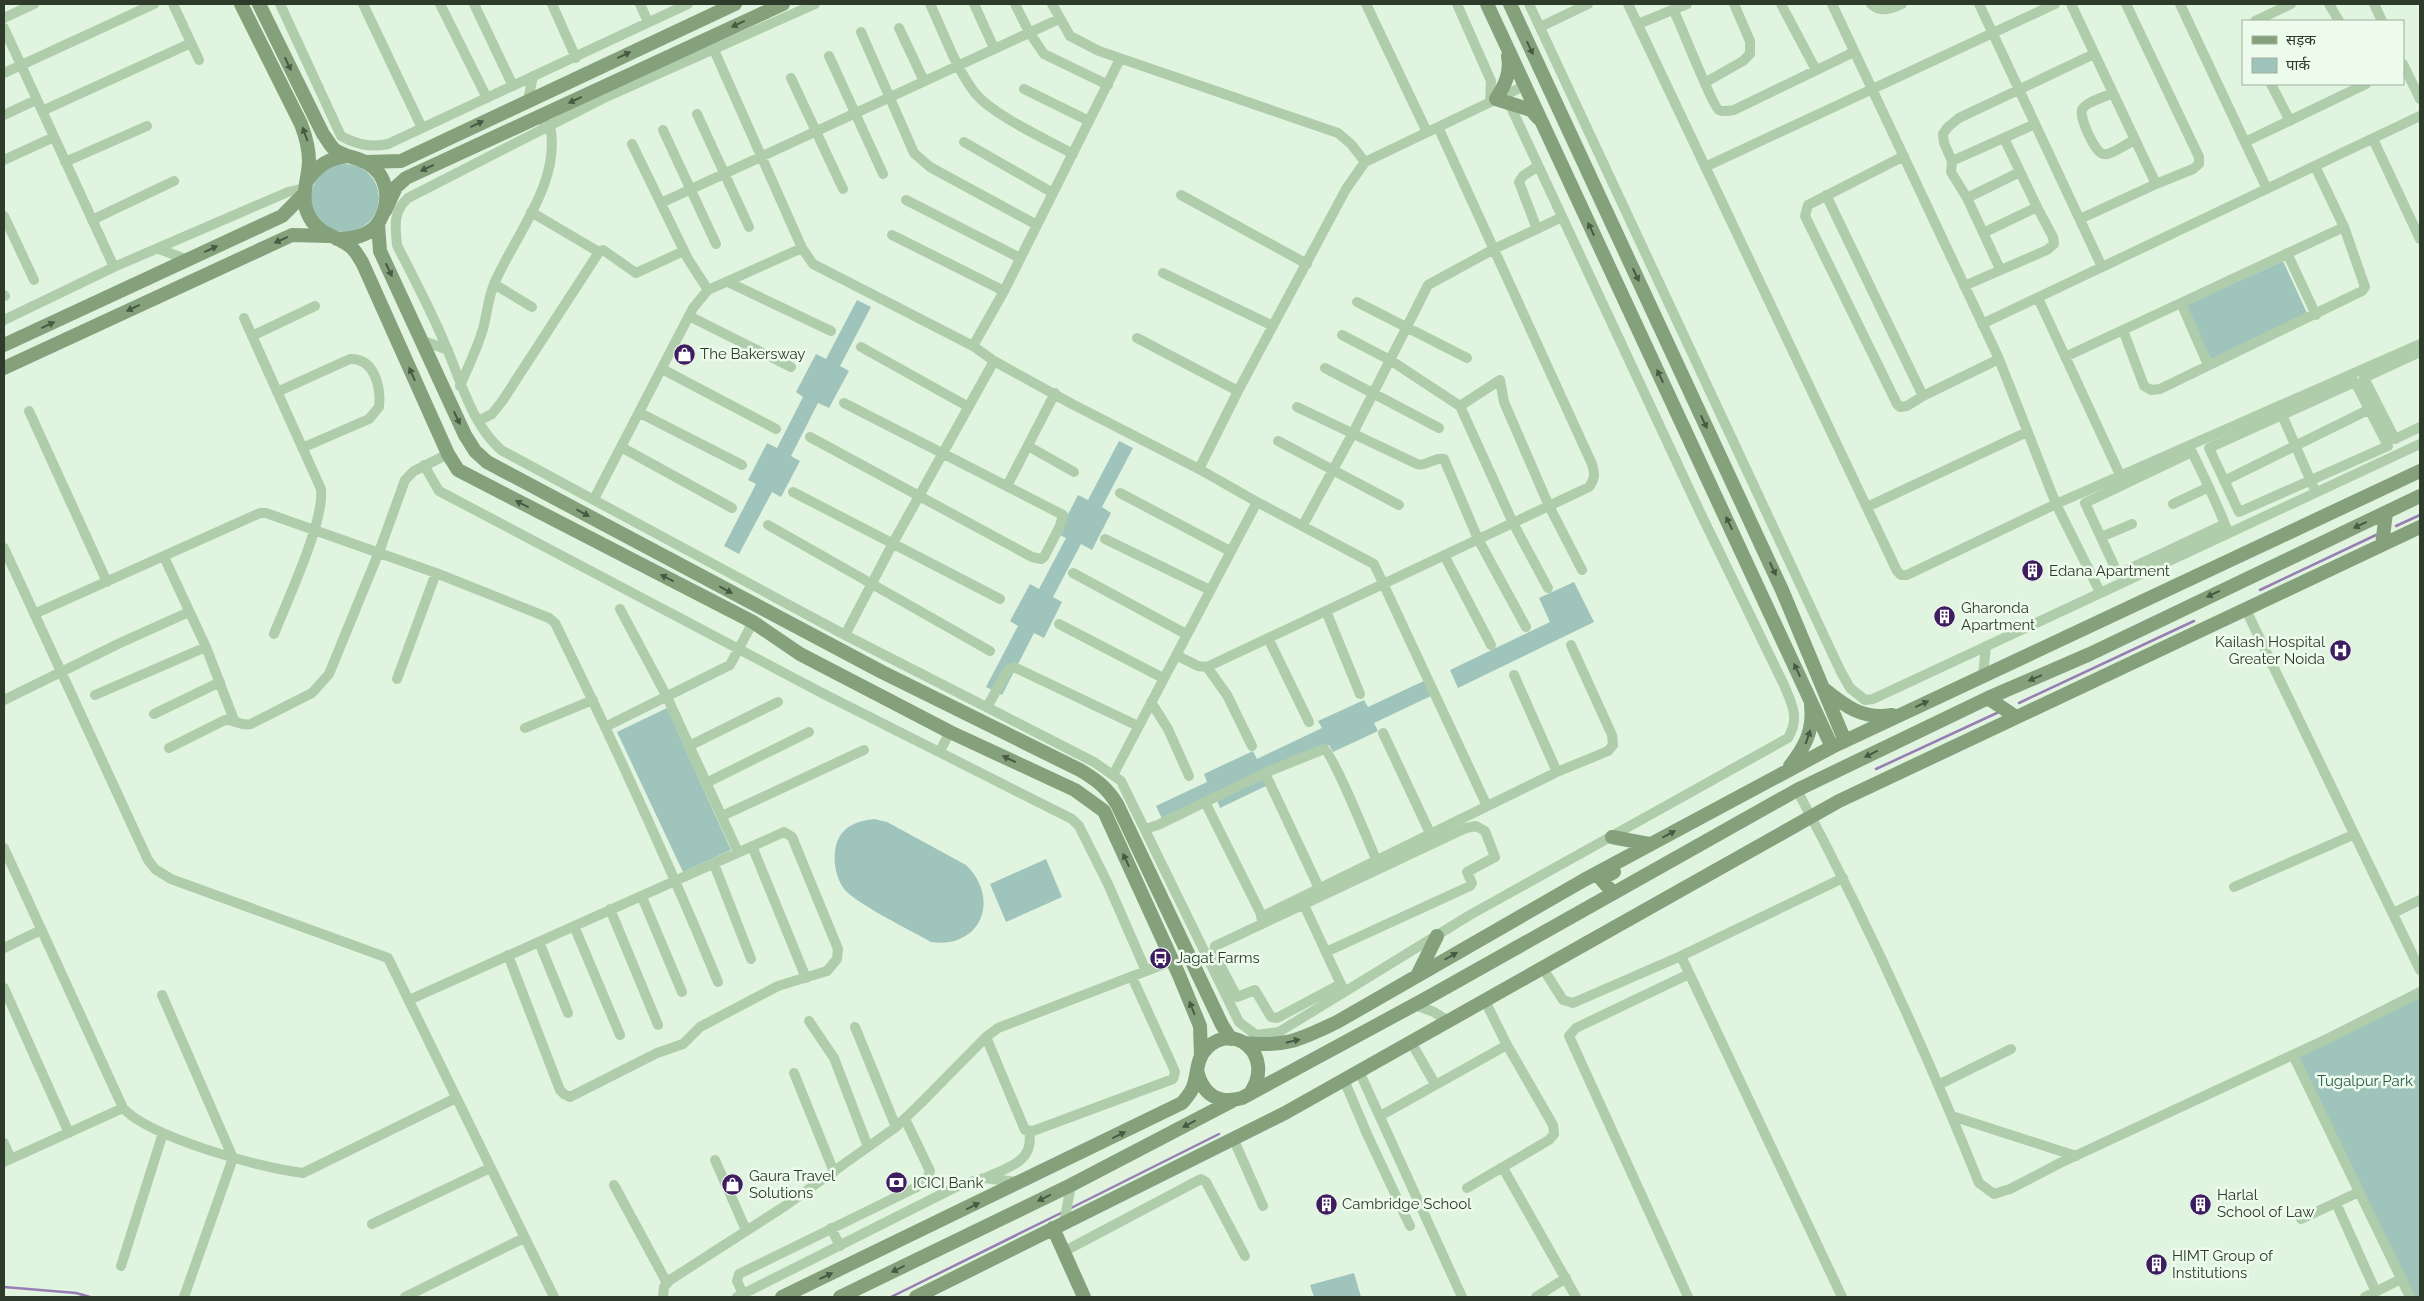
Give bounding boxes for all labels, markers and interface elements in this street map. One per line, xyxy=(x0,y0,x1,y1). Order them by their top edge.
legend xyxy=(2242,20,2404,85)
one-way arrow xyxy=(731,21,745,29)
text: सड़क xyxy=(2286,31,2316,49)
one-way arrow xyxy=(1526,41,1534,55)
one-way arrow xyxy=(617,51,631,59)
text: पार्क xyxy=(2286,56,2310,74)
one-way arrow xyxy=(284,57,292,71)
one-way arrow xyxy=(568,96,582,104)
one-way arrow xyxy=(470,120,484,128)
one-way arrow xyxy=(301,126,309,141)
one-way arrow xyxy=(420,164,435,172)
one-way arrow xyxy=(1587,222,1595,236)
one-way arrow xyxy=(274,236,288,244)
one-way arrow xyxy=(204,245,218,253)
one-way arrow xyxy=(385,263,393,277)
one-way arrow xyxy=(1632,268,1640,282)
one-way arrow xyxy=(126,303,141,312)
one-way arrow xyxy=(41,320,55,328)
shop icon: The Bakersway xyxy=(672,342,696,366)
place label: The Bakersway xyxy=(700,345,805,363)
one-way arrow xyxy=(407,367,415,381)
one-way arrow xyxy=(1656,369,1664,383)
one-way arrow xyxy=(453,411,461,425)
one-way arrow xyxy=(1700,415,1708,429)
one-way arrow xyxy=(515,500,530,508)
one-way arrow xyxy=(575,509,590,517)
one-way arrow xyxy=(1724,516,1732,530)
one-way arrow xyxy=(2353,521,2367,529)
building icon: Edana Apartment xyxy=(2021,559,2045,583)
one-way arrow xyxy=(1769,562,1777,576)
place label: Edana Apartment xyxy=(2049,562,2170,580)
one-way arrow xyxy=(660,574,674,582)
one-way arrow xyxy=(719,585,733,594)
one-way arrow xyxy=(2206,590,2220,598)
place label: Gharonda Apartment xyxy=(1961,599,2035,634)
building icon: Gharonda Apartment xyxy=(1933,605,1957,629)
place label: Kailash Hospital Greater Noida xyxy=(2215,633,2326,668)
hospital icon: Kailash Hospital Greater Noida xyxy=(2329,639,2353,663)
one-way arrow xyxy=(1793,663,1802,678)
one-way arrow xyxy=(2027,674,2042,682)
one-way arrow xyxy=(1915,700,1929,708)
one-way arrow xyxy=(1805,730,1812,745)
one-way arrow xyxy=(1864,750,1879,758)
one-way arrow xyxy=(1002,755,1016,763)
one-way arrow xyxy=(1662,829,1675,838)
one-way arrow xyxy=(1122,853,1130,867)
bus stop icon: Jagat Farms xyxy=(1148,946,1172,970)
place label: Jagat Farms xyxy=(1176,949,1260,967)
one-way arrow xyxy=(1444,952,1457,961)
one-way arrow xyxy=(1188,1001,1196,1015)
one-way arrow xyxy=(1285,1037,1300,1045)
park label: Tugalpur Park xyxy=(2317,1072,2413,1090)
one-way arrow xyxy=(1181,1120,1196,1128)
one-way arrow xyxy=(1112,1131,1126,1139)
place label: Gaura Travel Solutions xyxy=(749,1167,836,1202)
bank icon: ICICI Bank xyxy=(885,1171,909,1195)
shop icon: Gaura Travel Solutions xyxy=(721,1173,745,1197)
place label: ICICI Bank xyxy=(913,1174,983,1192)
place label: Harlal School of Law xyxy=(2217,1186,2315,1221)
building icon: Cambridge School xyxy=(1314,1192,1338,1216)
building icon: Harlal School of Law xyxy=(2189,1192,2213,1216)
one-way arrow xyxy=(1037,1194,1051,1202)
place label: Cambridge School xyxy=(1342,1195,1472,1213)
one-way arrow xyxy=(966,1202,980,1210)
place label: HIMT Group of Institutions xyxy=(2172,1247,2274,1282)
building icon: HIMT Group of Institutions xyxy=(2144,1253,2168,1277)
one-way arrow xyxy=(891,1265,905,1273)
one-way arrow xyxy=(819,1272,833,1280)

